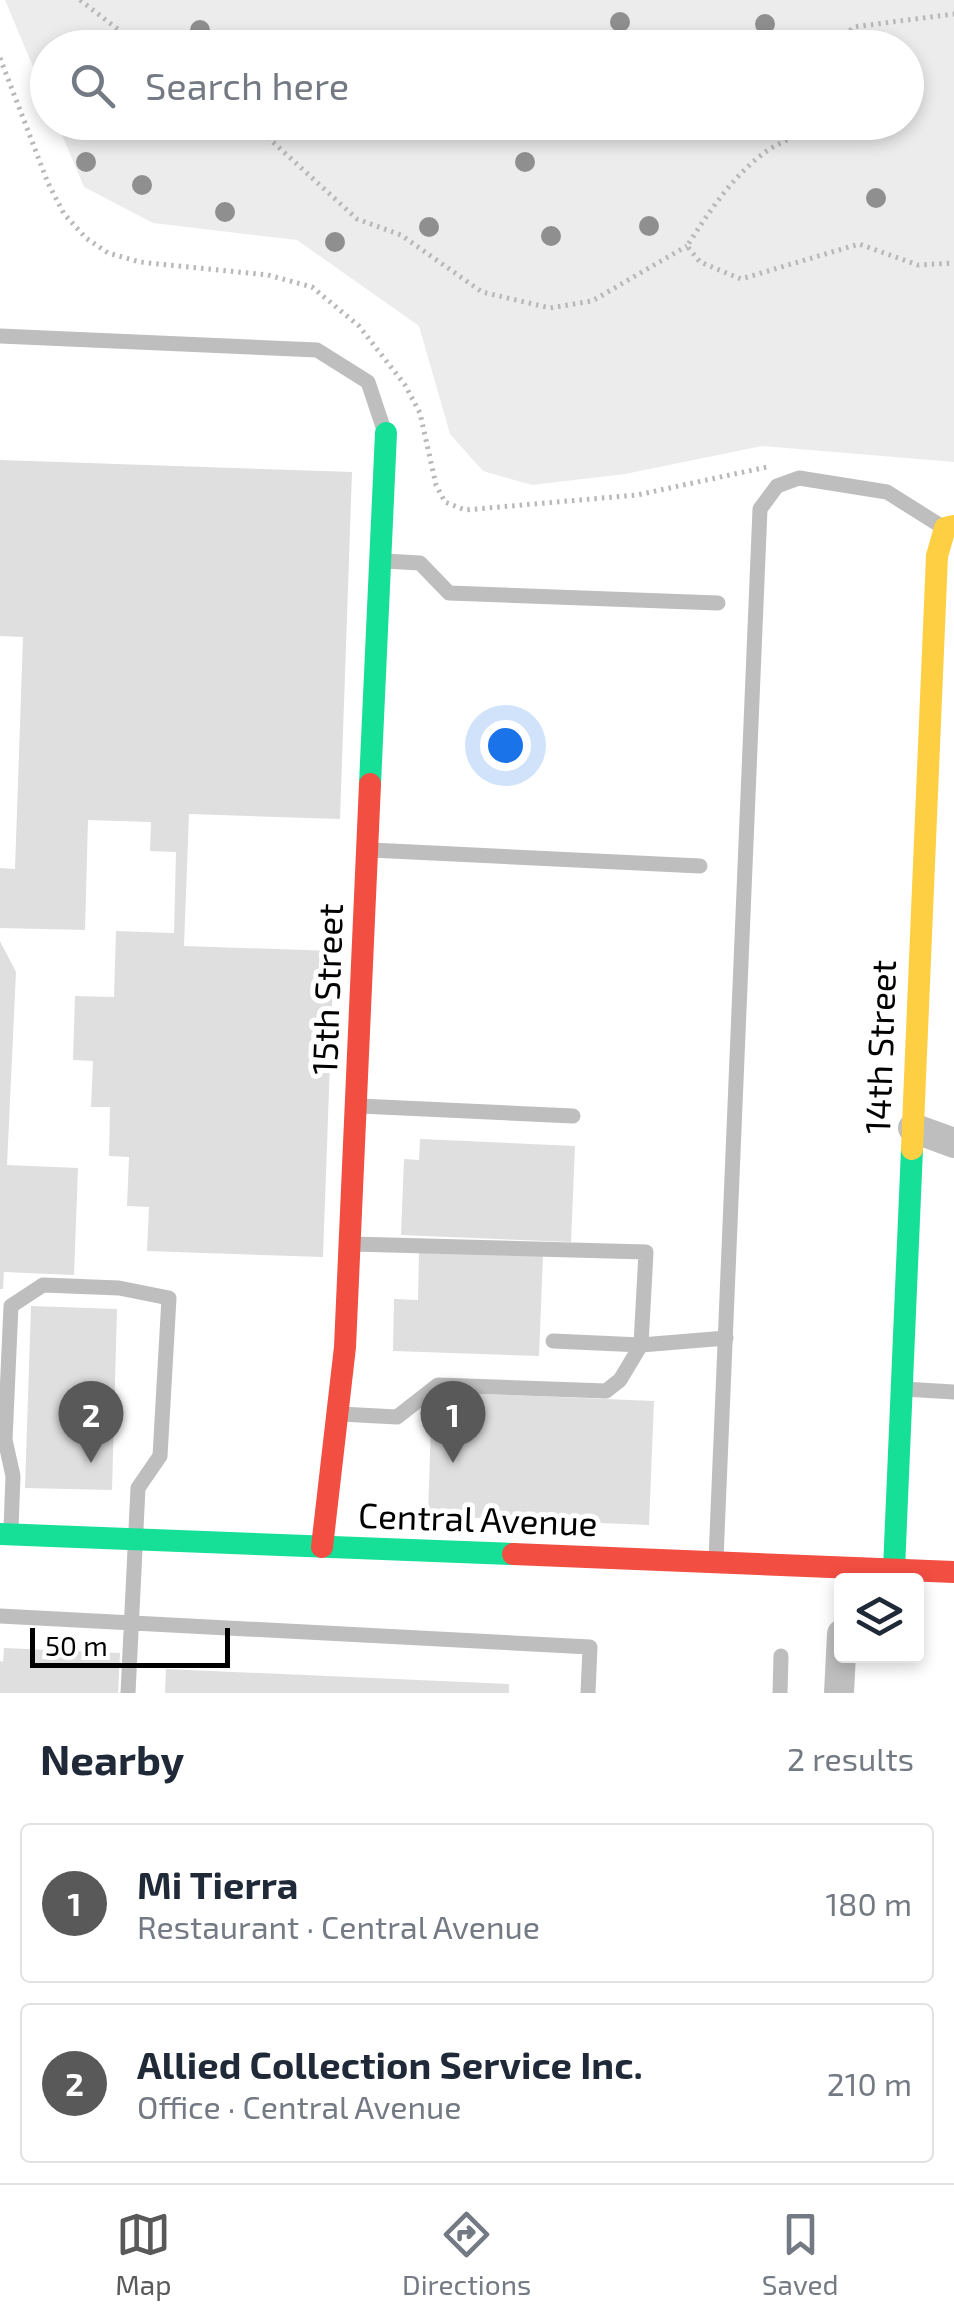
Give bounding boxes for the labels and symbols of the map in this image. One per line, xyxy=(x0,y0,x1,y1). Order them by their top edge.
your location xyxy=(480,720,531,771)
street label: 15th Street xyxy=(302,903,350,1075)
street label: 14th Street xyxy=(855,959,903,1135)
pin: 2 xyxy=(58,1380,124,1463)
pin: 1 xyxy=(420,1380,486,1463)
street label: Central Avenue xyxy=(358,1493,598,1543)
scale bar xyxy=(30,1623,230,1668)

